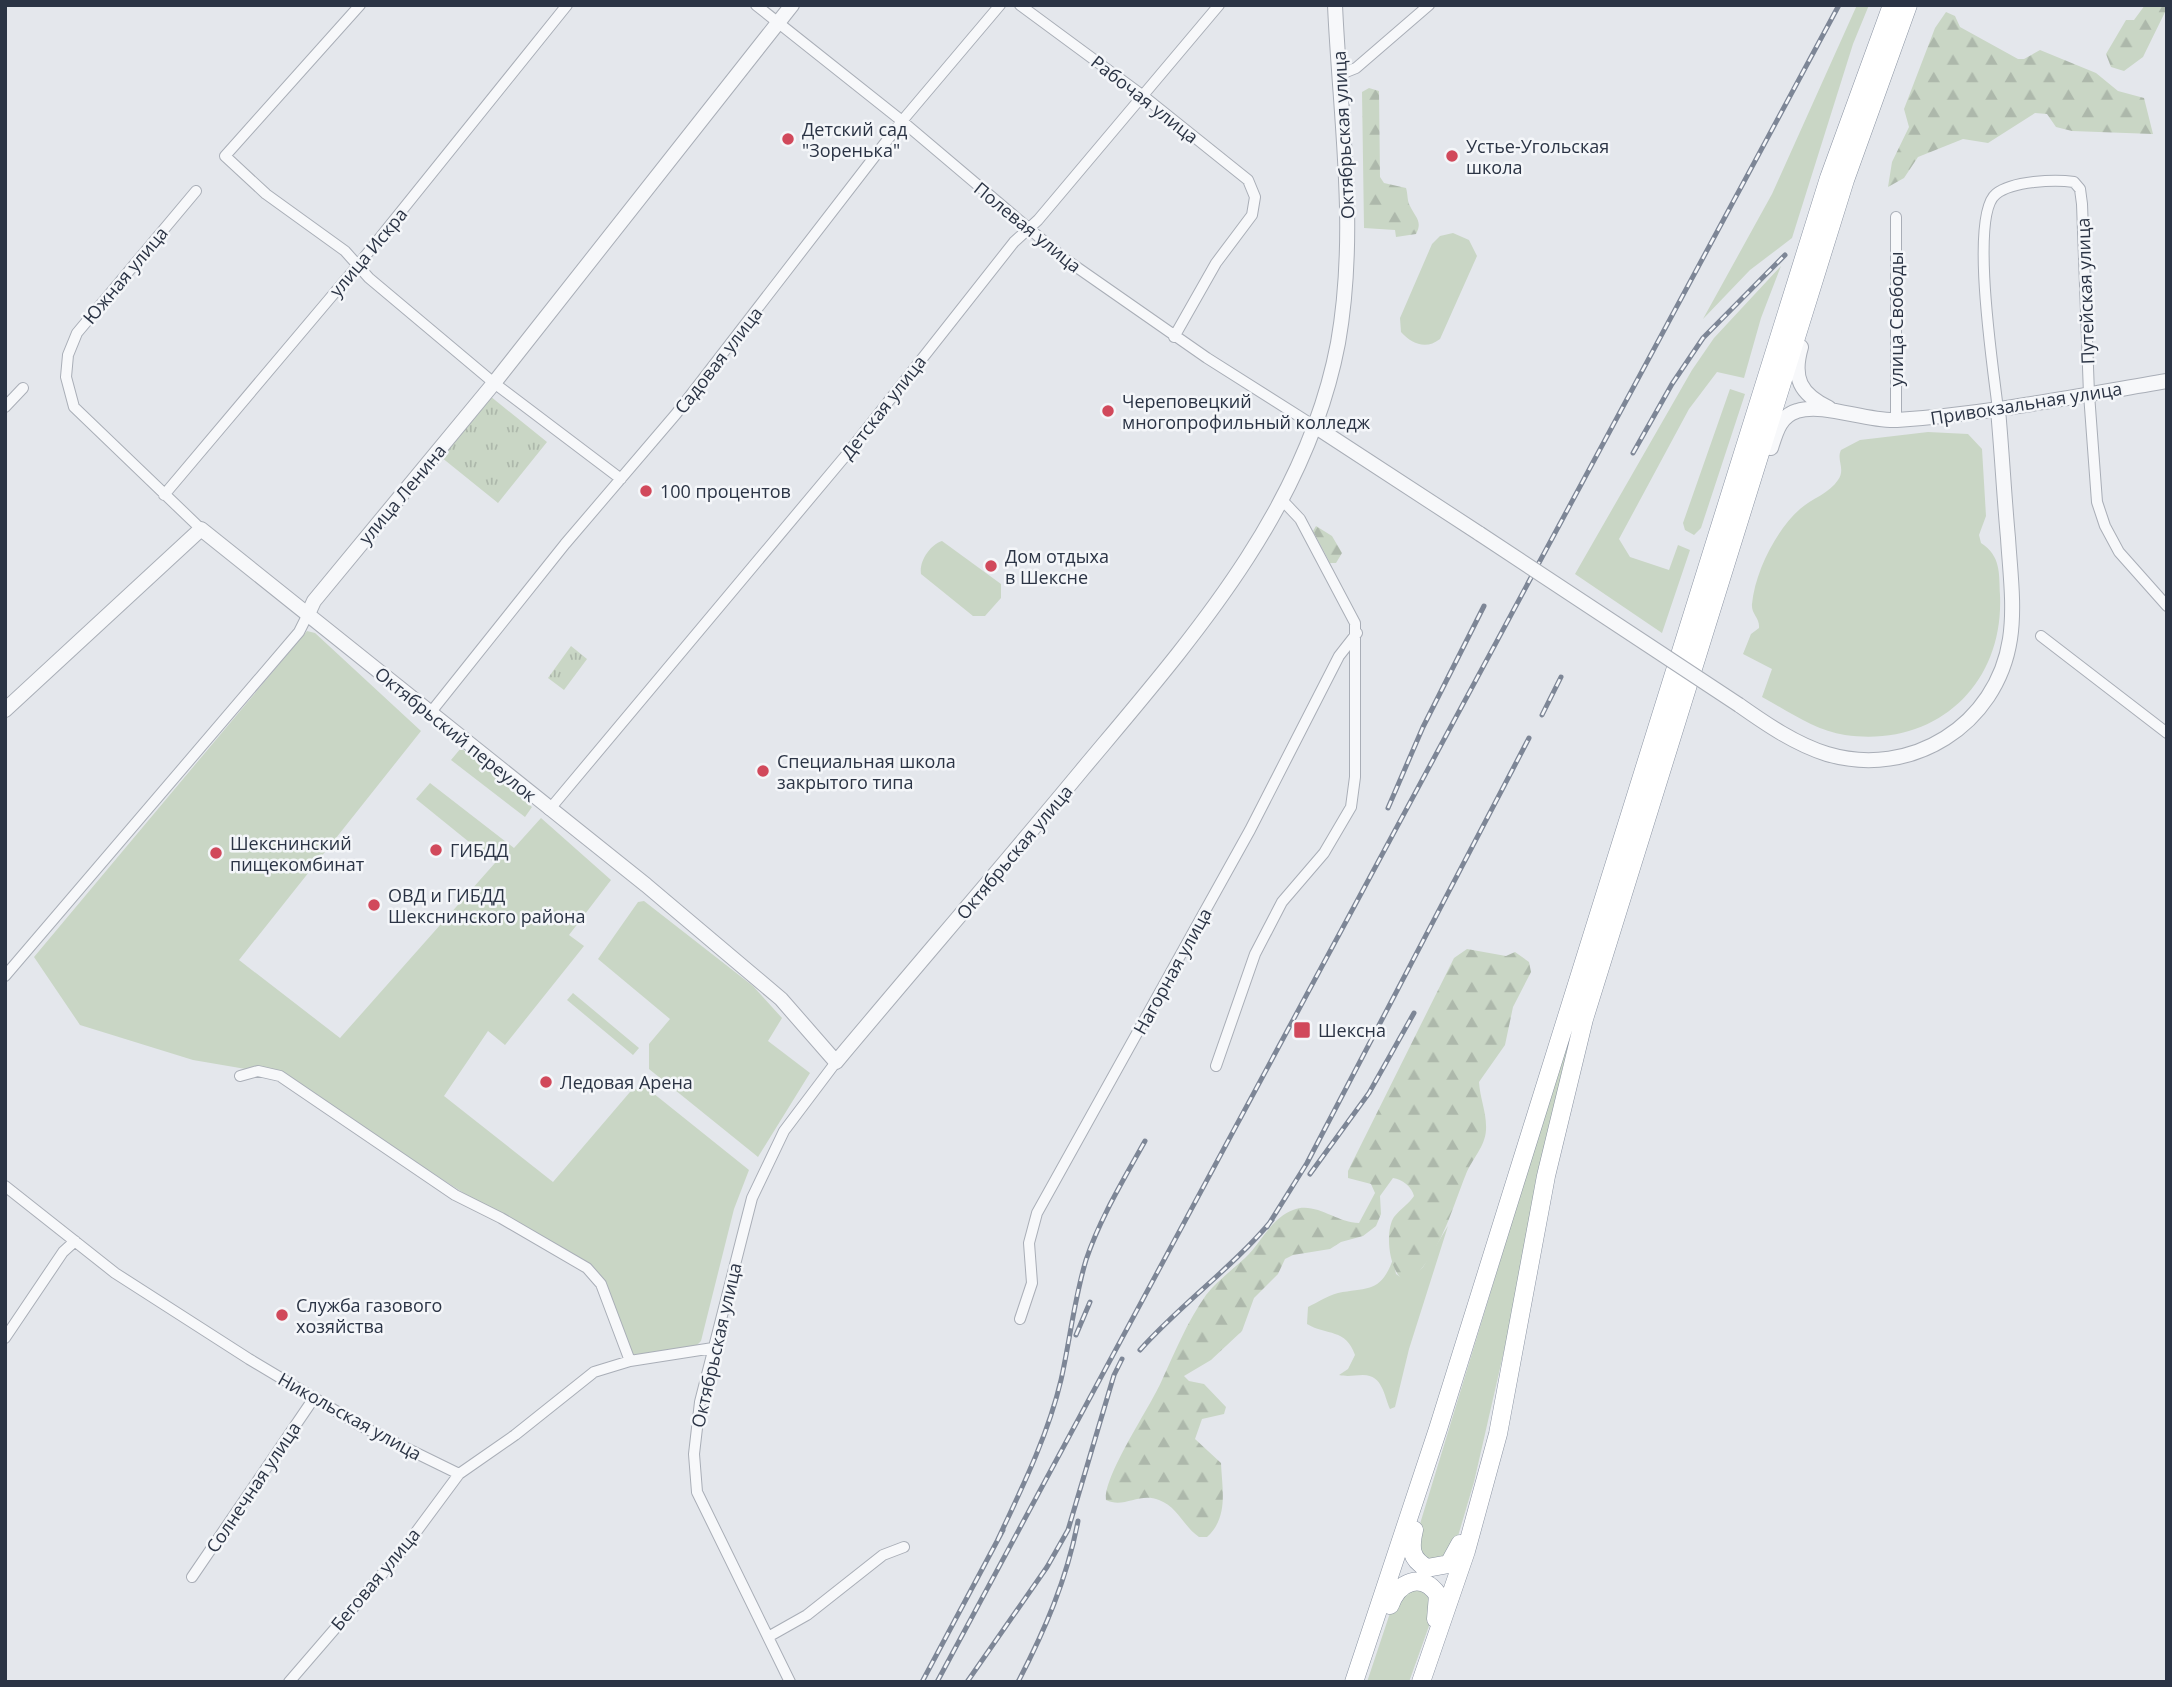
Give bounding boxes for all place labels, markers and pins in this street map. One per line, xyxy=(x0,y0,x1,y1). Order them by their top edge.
place label: Детский сад "Зоренька" xyxy=(802,117,907,162)
marker: Детский сад "Зоренька" xyxy=(780,131,796,147)
place label: Устье-Угольская школа xyxy=(1466,134,1609,179)
marker: Устье-Угольская школа xyxy=(1444,148,1460,164)
place label: Череповецкий многопрофильный колледж xyxy=(1122,389,1371,434)
marker: Череповецкий многопрофильный колледж xyxy=(1100,403,1116,419)
place label: 100 процентов xyxy=(660,479,791,503)
marker: 100 процентов xyxy=(638,483,654,499)
place label: Дом отдыха в Шекснe xyxy=(1005,544,1109,589)
marker: Дом отдыха в Шекснe xyxy=(983,558,999,574)
place label: Специальная школа закрытого типа xyxy=(777,749,956,794)
marker: Специальная школа закрытого типа xyxy=(755,763,771,779)
place label: Шекснинский пищекомбинат xyxy=(230,831,365,876)
place label: ГИБДД xyxy=(450,838,509,862)
marker: ГИБДД xyxy=(428,842,444,858)
marker: Шекснинский пищекомбинат xyxy=(208,845,224,861)
place label: ОВД и ГИБДД Шекснинского района xyxy=(388,883,586,928)
marker: ОВД и ГИБДД Шекснинского района xyxy=(366,897,382,913)
place label: Шексна xyxy=(1318,1018,1386,1042)
marker: Шексна xyxy=(1292,1020,1312,1040)
place label: Ледовая Арена xyxy=(560,1070,693,1094)
marker: Ледовая Арена xyxy=(538,1074,554,1090)
place label: Служба газового хозяйства xyxy=(296,1293,442,1338)
marker: Служба газового хозяйства xyxy=(274,1307,290,1323)

